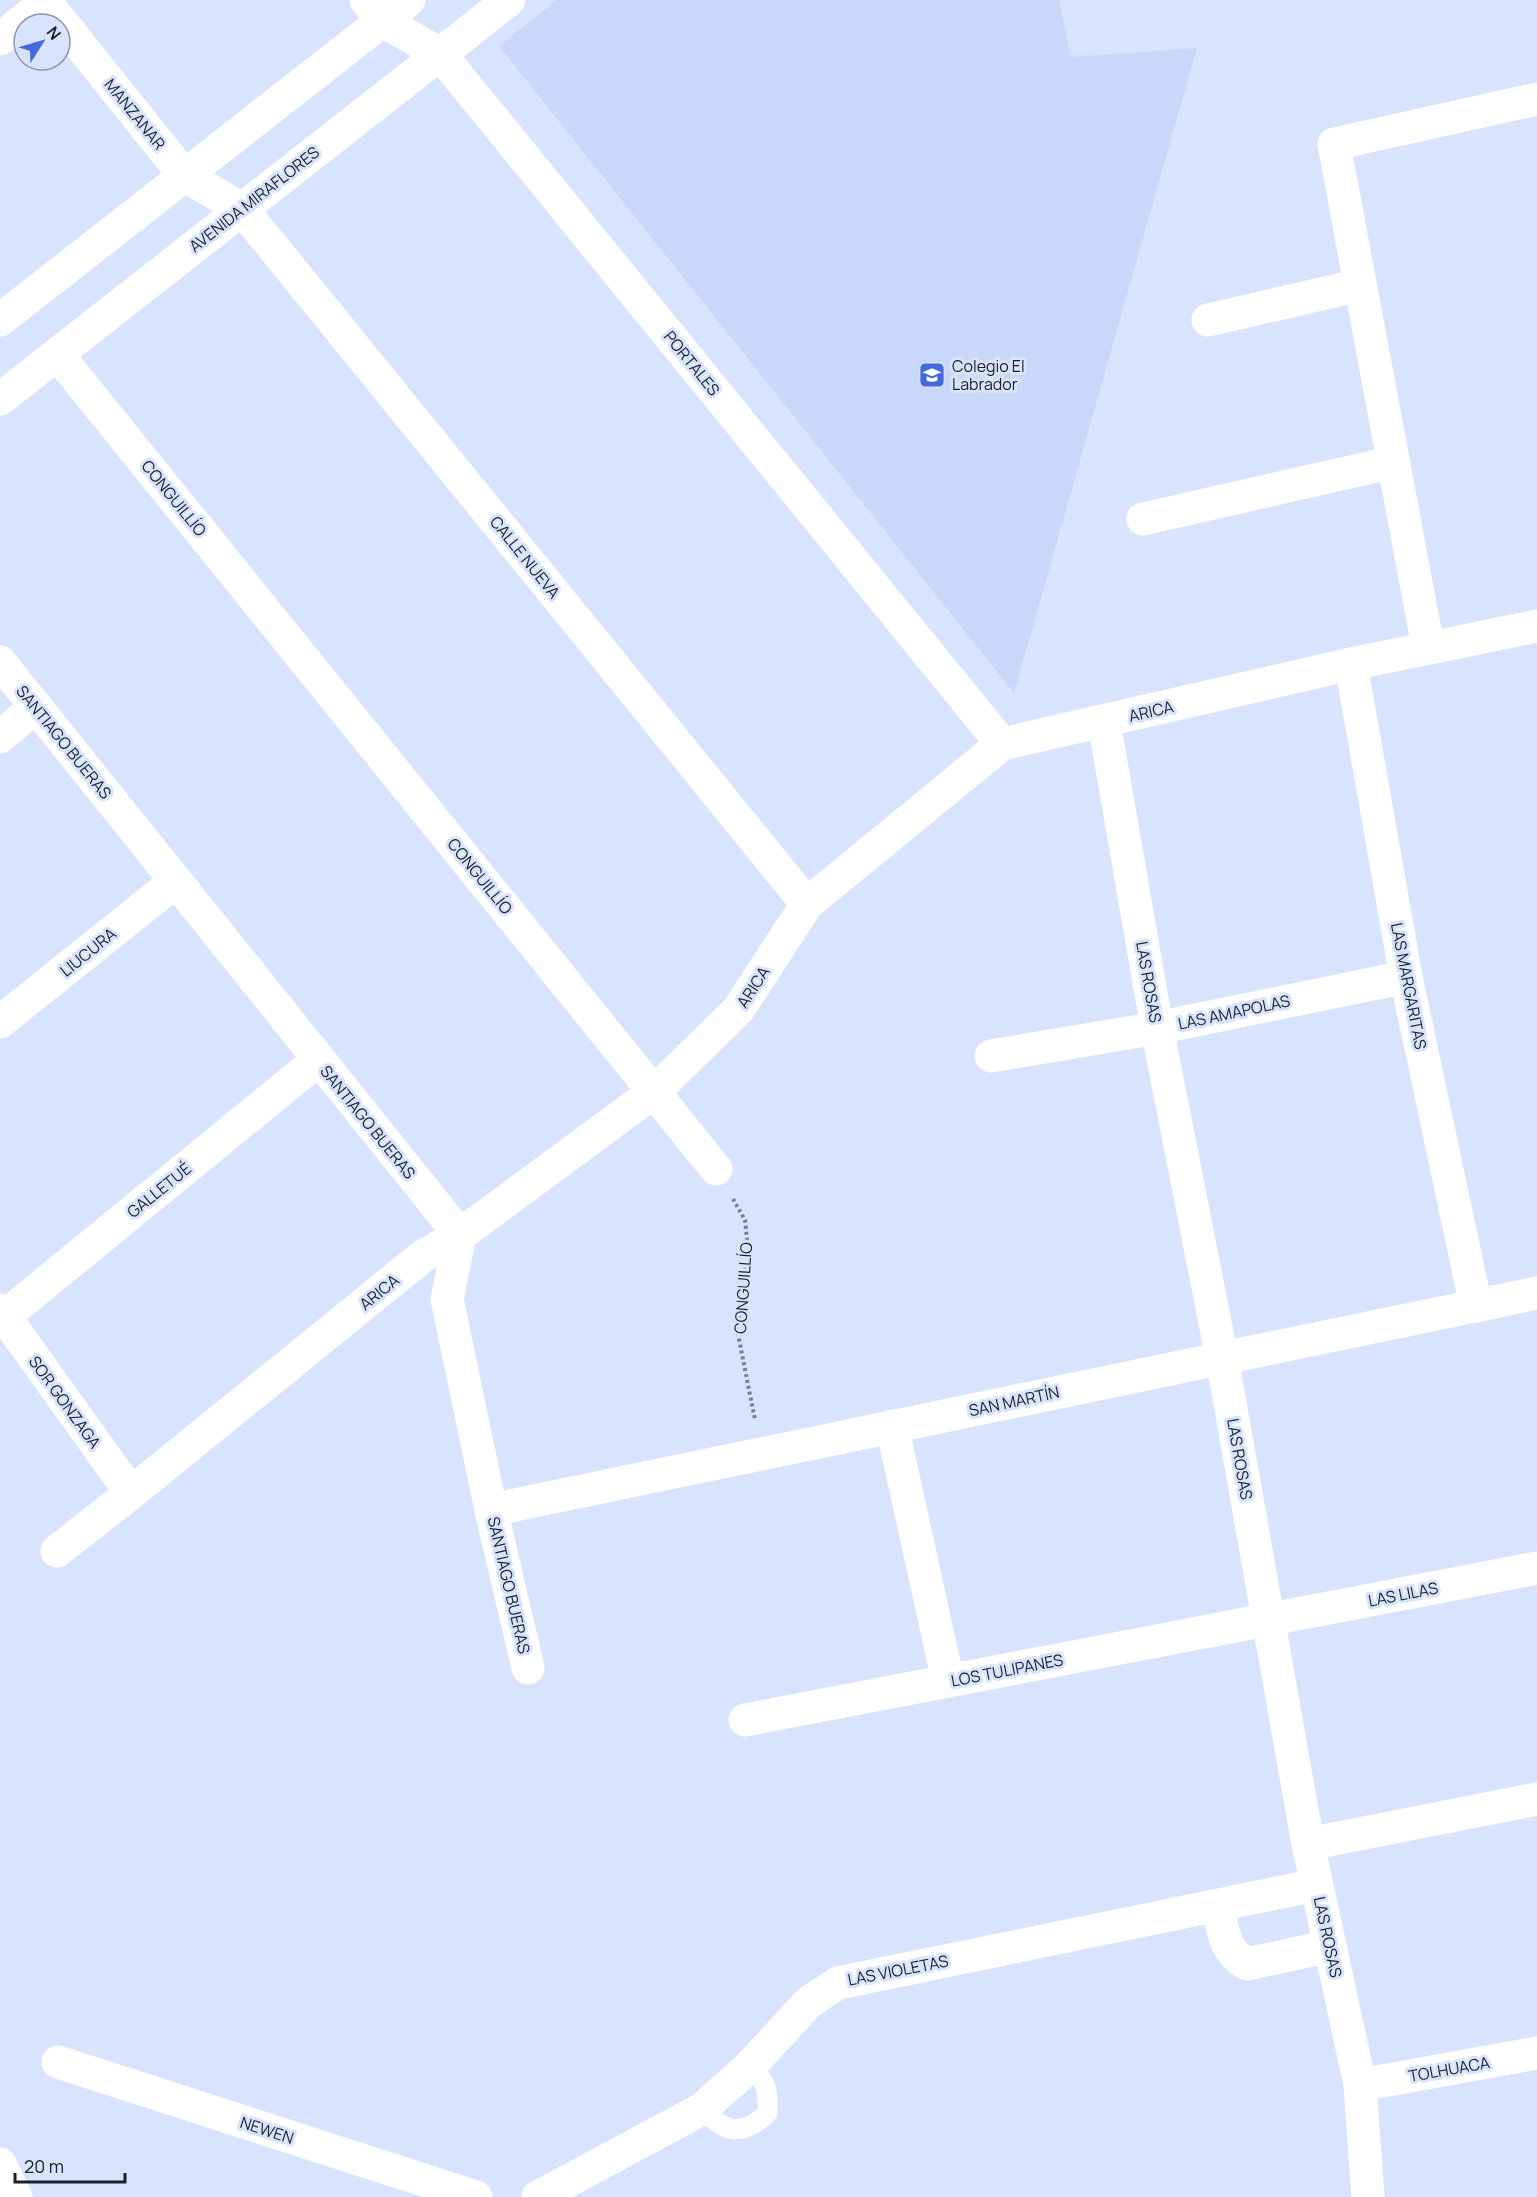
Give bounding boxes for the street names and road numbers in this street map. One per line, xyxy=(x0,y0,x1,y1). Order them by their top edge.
street label: MANZANAR xyxy=(99,74,171,154)
street label: AVENIDA MIRAFLORES xyxy=(184,141,324,257)
street label: PORTALES xyxy=(659,326,725,400)
street label: CONGUILLÍO xyxy=(137,455,212,541)
street label: CALLE NUEVA xyxy=(485,511,565,603)
street label: SANTIAGO BUERAS xyxy=(11,681,117,803)
street label: ARICA xyxy=(1126,695,1176,727)
street label: CONGUILLÍO xyxy=(443,833,518,919)
street label: LAS MARGARITAS xyxy=(1386,921,1432,1051)
street label: LIUCURA xyxy=(55,923,121,981)
street label: LAS ROSAS xyxy=(1131,940,1167,1025)
street label: ARICA xyxy=(731,962,775,1012)
street label: LAS AMAPOLAS xyxy=(1176,989,1292,1035)
street label: SANTIAGO BUERAS xyxy=(315,1061,421,1183)
street label: GALLETUÉ xyxy=(122,1157,196,1223)
street label: CONGUILLÍO xyxy=(729,1241,757,1335)
street label: ARICA xyxy=(355,1269,403,1315)
street label: SOR GONZAGA xyxy=(24,1351,106,1453)
street label: SAN MARTÍN xyxy=(967,1381,1061,1421)
street label: LAS ROSAS xyxy=(1222,1417,1258,1502)
street label: SANTIAGO BUERAS xyxy=(483,1514,535,1656)
street label: LAS LILAS xyxy=(1366,1576,1440,1612)
street label: LOS TULIPANES xyxy=(949,1648,1065,1692)
street label: LAS ROSAS xyxy=(1309,1894,1347,1980)
street label: LAS VIOLETAS xyxy=(846,1949,950,1991)
street label: TOLHUACA xyxy=(1407,2051,1491,2087)
street label: NEWEN xyxy=(237,2111,297,2149)

